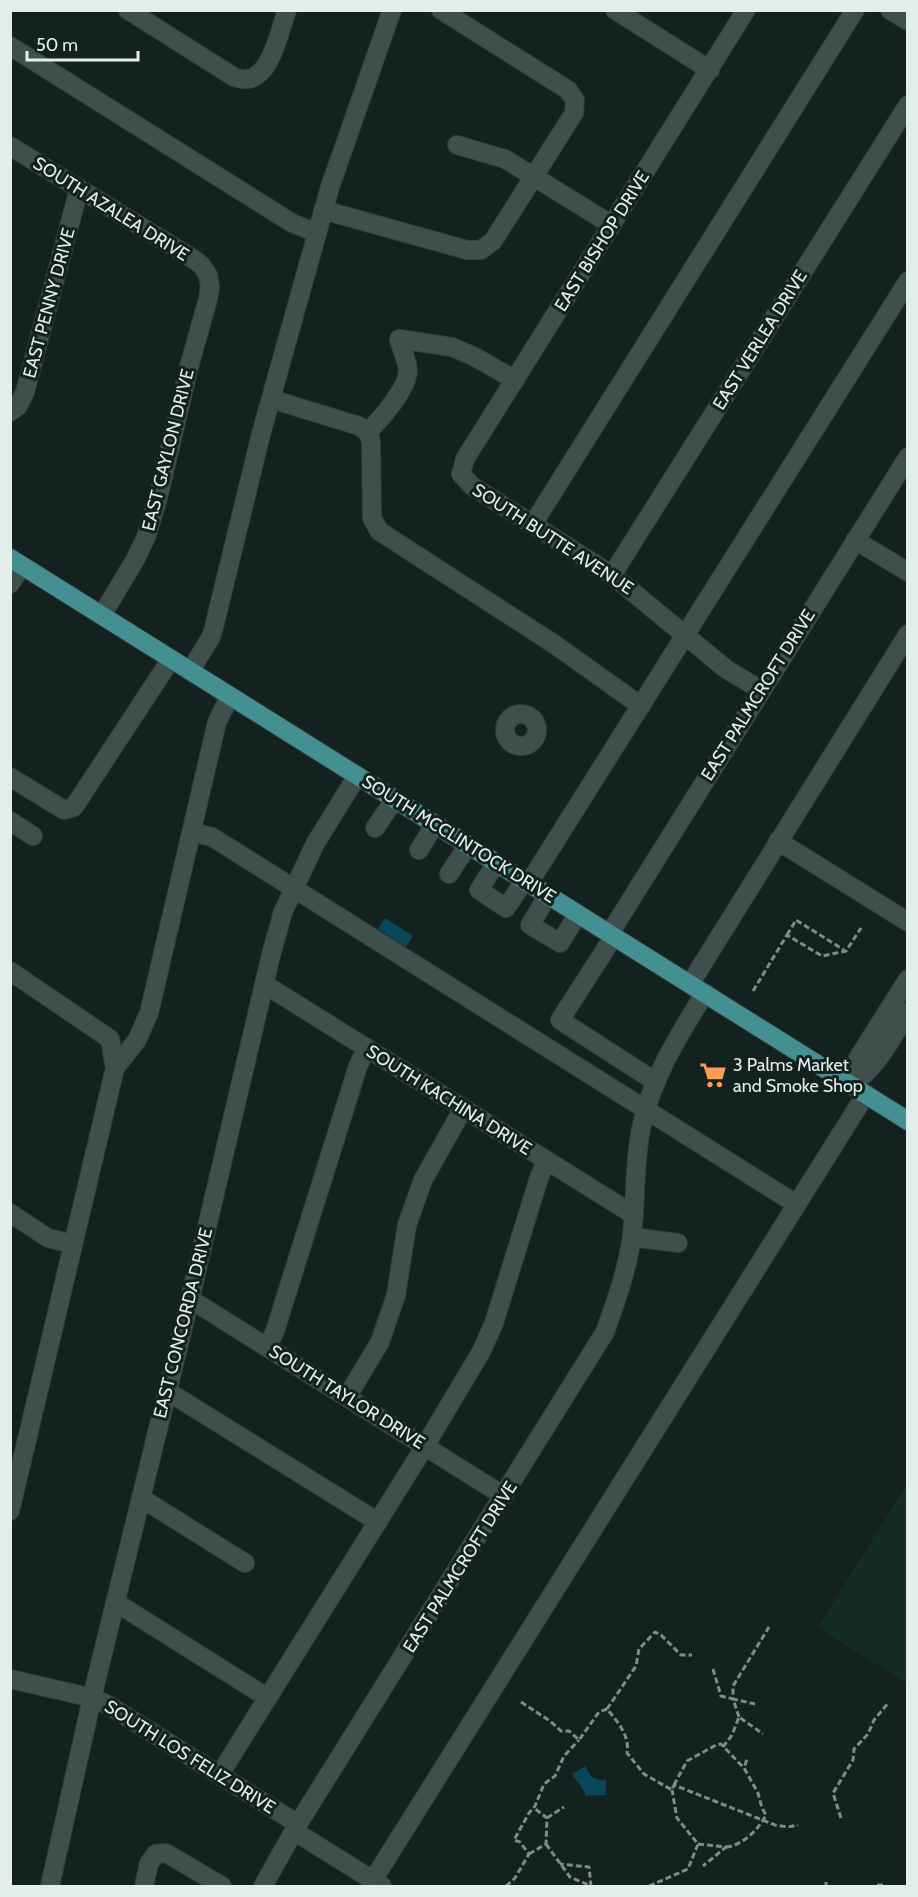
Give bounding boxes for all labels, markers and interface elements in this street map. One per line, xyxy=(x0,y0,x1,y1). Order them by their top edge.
scale bar xyxy=(27,24,138,62)
text: 50 m xyxy=(36,34,78,56)
street label: SOUTH AZALEA DRIVE xyxy=(29,152,193,266)
street label: EAST BISHOP DRIVE xyxy=(550,167,654,315)
street label: EAST PENNY DRIVE xyxy=(18,225,80,381)
street label: EAST VERLEA DRIVE xyxy=(708,266,812,414)
street label: EAST GAYLON DRIVE xyxy=(137,367,199,533)
street label: SOUTH BUTTE AVENUE xyxy=(468,479,638,599)
street label: EAST PALMCROFT DRIVE xyxy=(696,605,820,785)
street label: SOUTH MCCLINTOCK DRIVE xyxy=(358,770,560,908)
street label: SOUTH KACHINA DRIVE xyxy=(362,1040,536,1160)
place label: 3 Palms Market and Smoke Shop xyxy=(733,1054,863,1097)
supermarket icon: 3 Palms Market and Smoke Shop xyxy=(698,1060,728,1090)
street label: EAST CONCORDA DRIVE xyxy=(149,1225,217,1421)
street label: SOUTH TAYLOR DRIVE xyxy=(265,1340,429,1454)
street label: EAST PALMCROFT DRIVE xyxy=(398,1477,522,1657)
street label: SOUTH LOS FELIZ DRIVE xyxy=(101,1695,279,1819)

